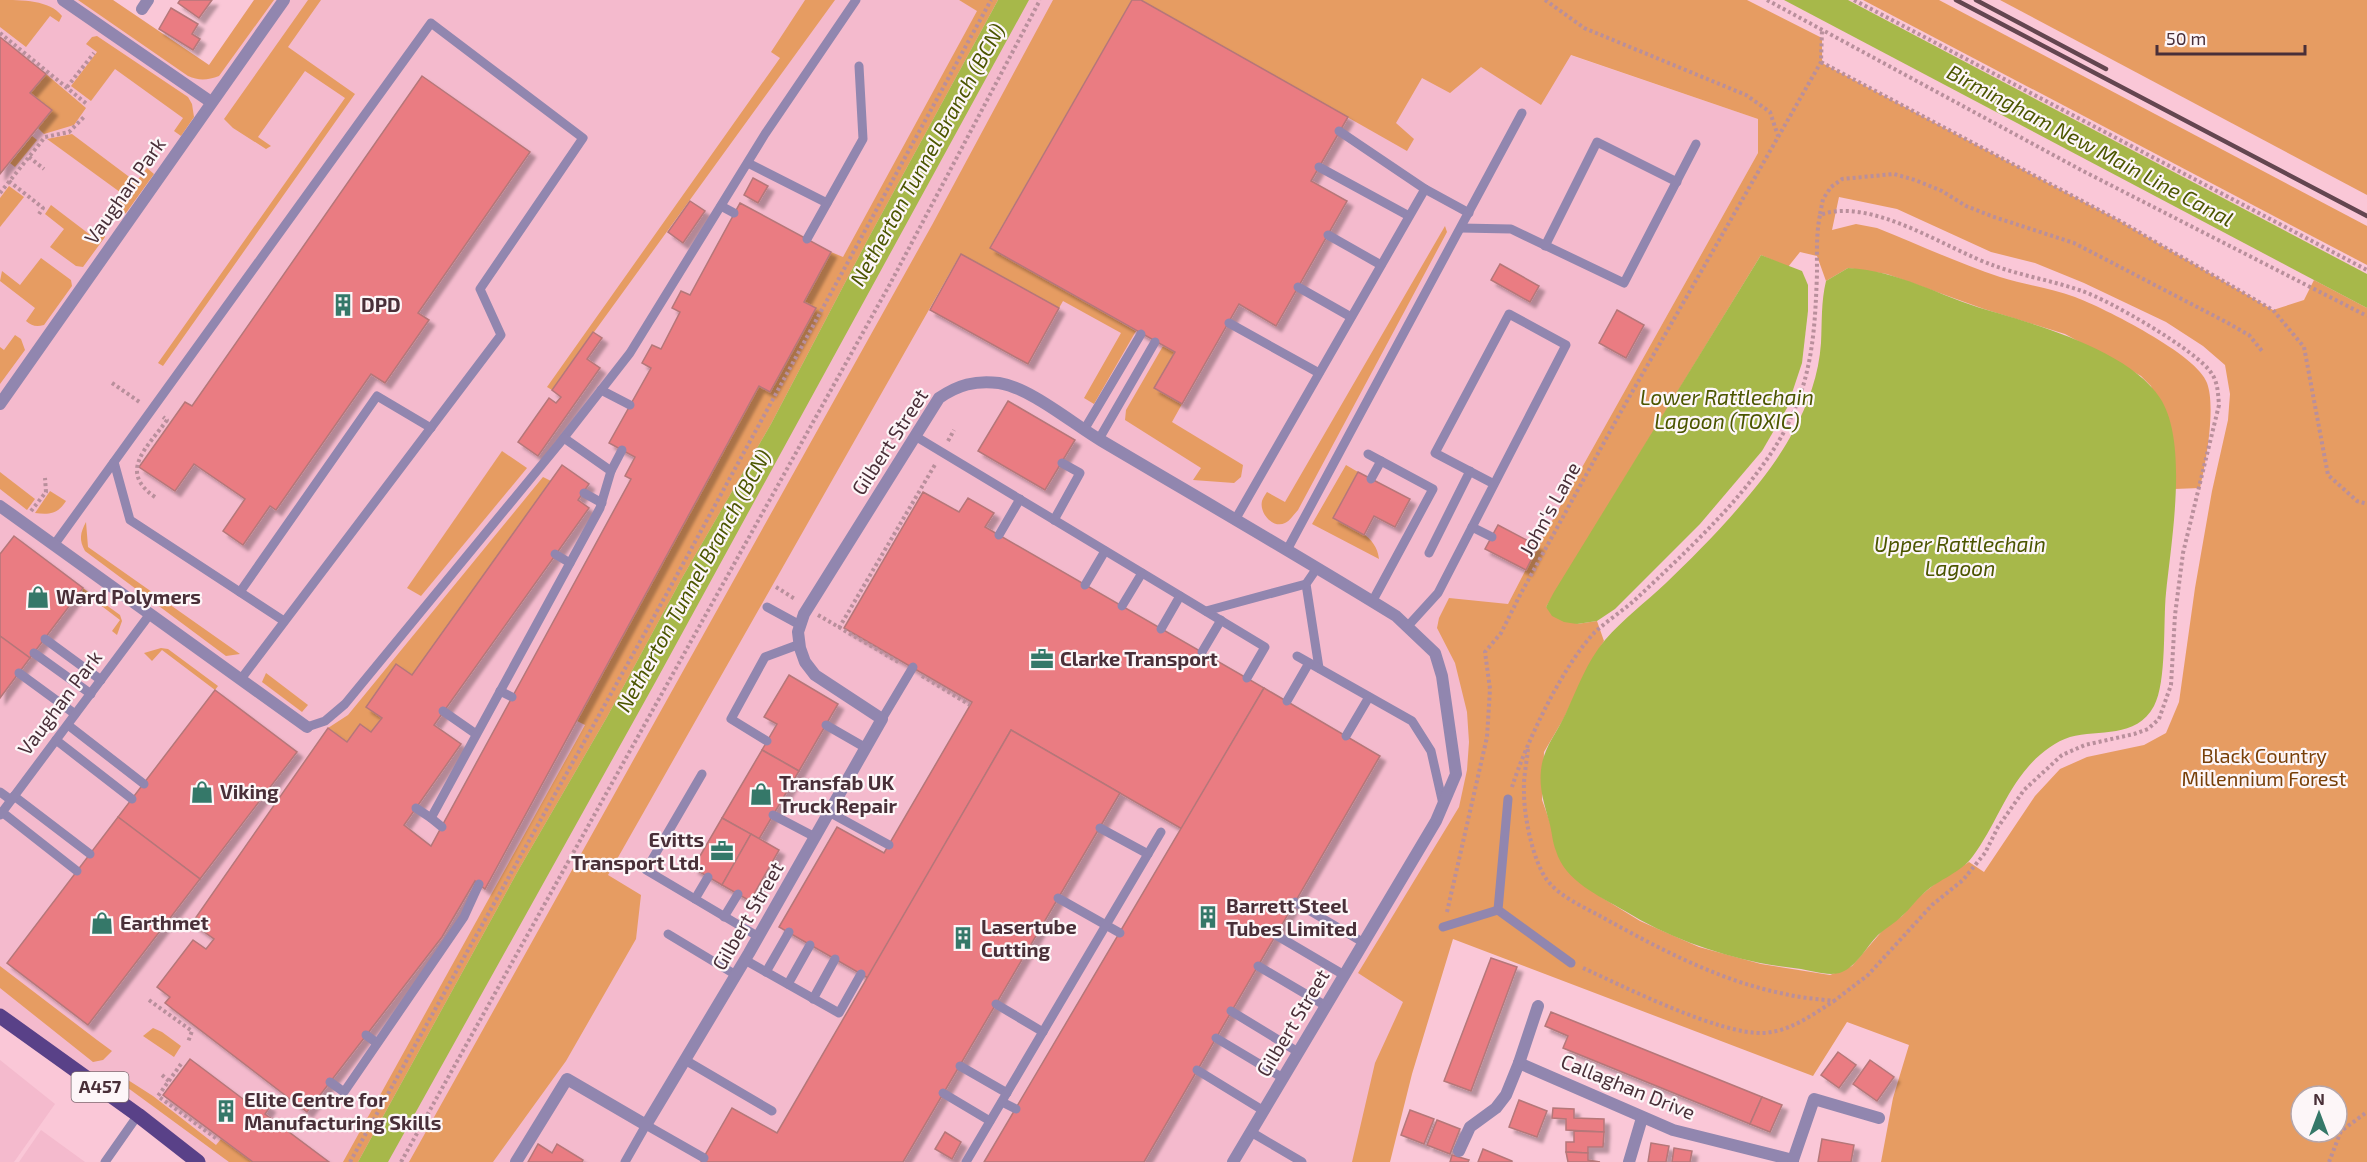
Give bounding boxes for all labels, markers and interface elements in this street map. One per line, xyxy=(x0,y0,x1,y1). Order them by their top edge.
water label: Netherton Tunnel Branch (BCN) xyxy=(844,18,1010,290)
scale bar xyxy=(2157,18,2306,56)
text: 50 m xyxy=(2166,27,2206,49)
water label: Birmingham New Main Line Canal xyxy=(1943,58,2238,231)
street label: Vaughan Park xyxy=(79,132,170,248)
building icon: DPD xyxy=(330,292,356,318)
place label: DPD xyxy=(361,292,401,316)
street label: Gilbert Street xyxy=(846,384,932,499)
water label: Lower Rattlechain Lagoon (TOXIC) xyxy=(1640,384,1814,433)
water label: Netherton Tunnel Branch (BCN) xyxy=(610,444,776,716)
street label: John's Lane xyxy=(1514,457,1585,560)
water label: Upper Rattlechain Lagoon xyxy=(1874,531,2046,580)
shop icon: Ward Polymers xyxy=(25,584,51,610)
place label: Ward Polymers xyxy=(56,584,201,609)
street label: Vaughan Park xyxy=(12,645,106,759)
office icon: Clarke Transport xyxy=(1029,646,1055,672)
place label: Clarke Transport xyxy=(1060,646,1218,670)
park label: Black Country Millennium Forest xyxy=(2182,743,2347,790)
place label: Transfab UK Truck Repair xyxy=(779,770,898,817)
shop icon: Viking xyxy=(189,779,215,805)
place label: Viking xyxy=(220,779,279,803)
shop icon: Transfab UK Truck Repair xyxy=(748,781,774,807)
place label: Evitts Transport Ltd. xyxy=(571,827,704,874)
office icon: Evitts Transport Ltd. xyxy=(709,838,735,864)
street label: Gilbert Street xyxy=(706,857,788,974)
place label: Barrett Steel Tubes Limited xyxy=(1226,893,1357,940)
building icon: Barrett Steel Tubes Limited xyxy=(1195,904,1221,930)
shop icon: Earthmet xyxy=(89,910,115,936)
place label: Earthmet xyxy=(120,910,209,934)
place label: Lasertube Cutting xyxy=(981,914,1077,961)
building icon: Lasertube Cutting xyxy=(950,925,976,951)
street label: Gilbert Street xyxy=(1251,964,1334,1081)
street label: Callaghan Drive xyxy=(1558,1048,1699,1124)
road number: A457 xyxy=(72,1072,128,1102)
north arrow xyxy=(2289,1084,2349,1144)
place label: Elite Centre for Manufacturing Skills xyxy=(244,1087,441,1134)
text: N xyxy=(2313,1089,2325,1108)
building icon: Elite Centre for Manufacturing Skills xyxy=(213,1098,239,1124)

